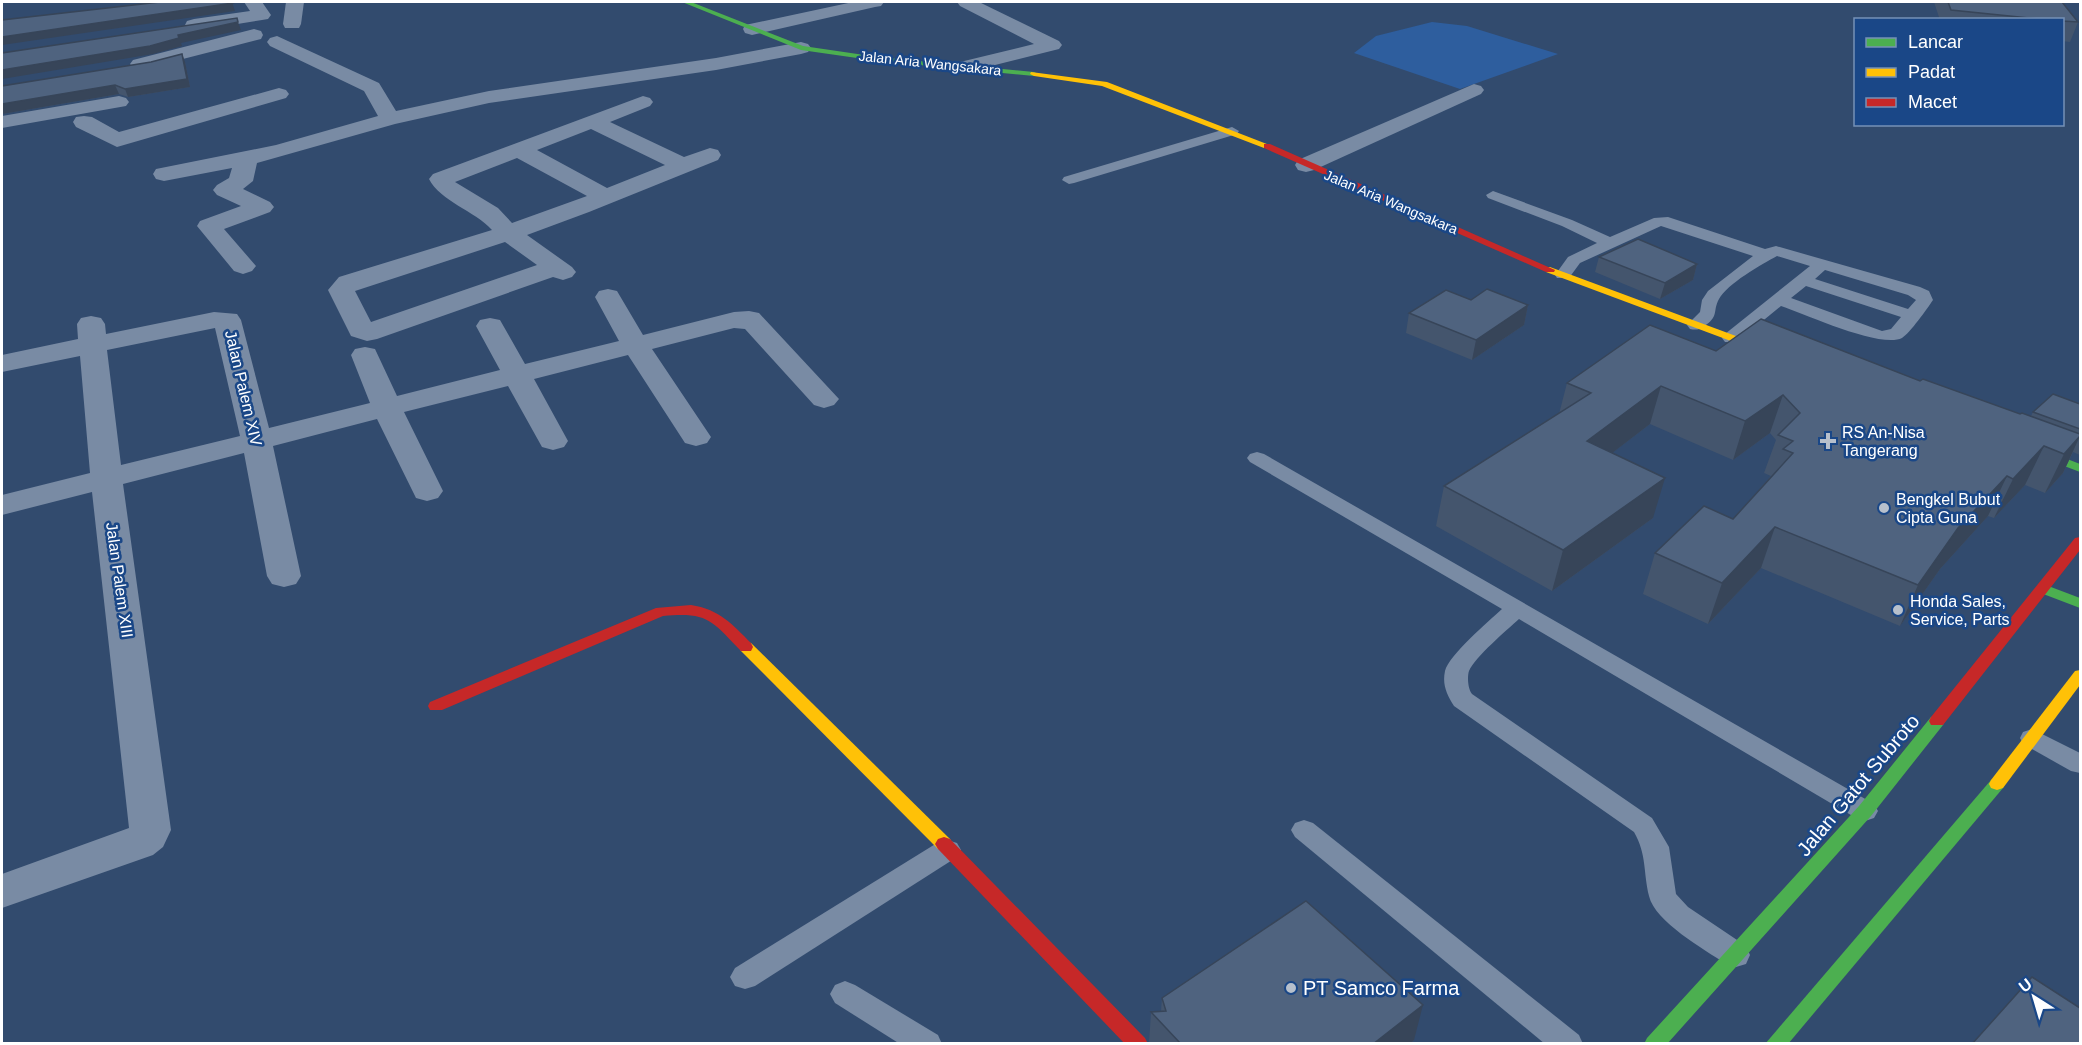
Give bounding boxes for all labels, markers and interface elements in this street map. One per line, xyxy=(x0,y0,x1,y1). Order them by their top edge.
legend xyxy=(1854,18,2064,126)
text: Lancar xyxy=(1908,32,1963,52)
street label: Jalan Aria Wangsakara xyxy=(858,48,1002,78)
text: Padat xyxy=(1908,62,1955,82)
text: Macet xyxy=(1908,92,1957,112)
street label: Jalan Aria Wangsakara xyxy=(1322,167,1460,237)
street label: Jalan Palem XIV xyxy=(222,329,265,448)
place label: RS An-Nisa Tangerang xyxy=(1842,424,1925,459)
marker: RS An-Nisa Tangerang xyxy=(1819,432,1837,450)
place label: Bengkel Bubut Cipta Guna xyxy=(1896,491,2001,526)
marker: Bengkel Bubut Cipta Guna xyxy=(1877,501,1891,515)
street label: Jalan Palem XIII xyxy=(103,521,136,639)
place label: Honda Sales, Service, Parts xyxy=(1910,593,2010,628)
marker: Honda Sales, Service, Parts xyxy=(1891,603,1905,617)
street label: Jalan Gatot Subroto xyxy=(1792,710,1924,860)
north arrow xyxy=(2004,967,2064,1027)
text: U xyxy=(2016,975,2035,996)
place label: PT Samco Farma xyxy=(1303,977,1460,999)
marker: PT Samco Farma xyxy=(1284,981,1298,995)

